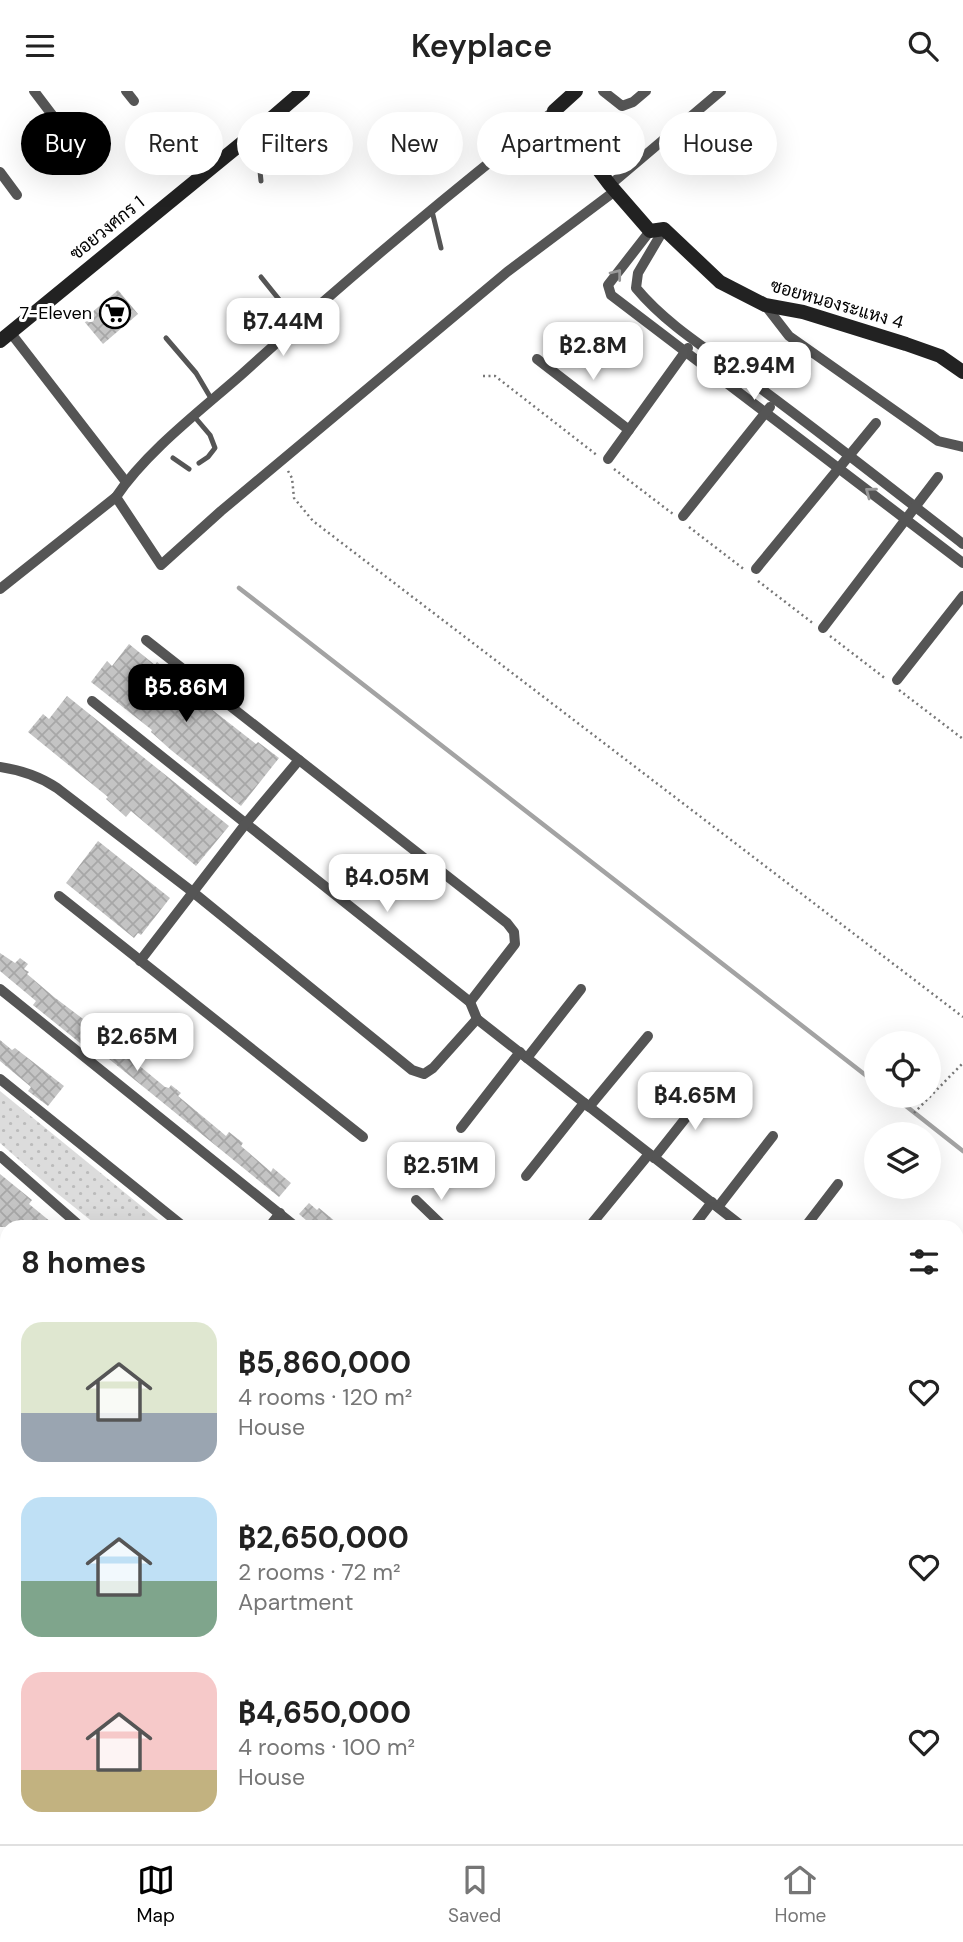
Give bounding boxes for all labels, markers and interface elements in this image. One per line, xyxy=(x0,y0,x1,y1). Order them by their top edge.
text: Keyplace xyxy=(411,25,552,67)
icon: menu xyxy=(21,27,59,65)
icon: search xyxy=(904,27,942,65)
chip: Buy xyxy=(21,112,111,175)
chip: Rent xyxy=(125,112,223,175)
chip: Filters xyxy=(237,112,353,175)
chip: New xyxy=(367,112,463,175)
chip: Apartment xyxy=(477,112,645,175)
chip: House xyxy=(659,112,777,175)
street label: ซอยวงศกร 1 xyxy=(65,190,149,266)
one-way arrow xyxy=(609,269,622,281)
street label: ซอยหนองระแหง 4 xyxy=(768,273,907,335)
supermarket icon: 7-Eleven xyxy=(98,296,132,330)
pin: ฿7.44M xyxy=(226,299,340,358)
place label: 7-Eleven xyxy=(20,301,92,325)
text: ฿7.44M xyxy=(243,306,323,336)
pin: ฿2.8M xyxy=(544,323,642,382)
text: ฿2.8M xyxy=(559,330,627,360)
pin: ฿2.94M xyxy=(697,343,811,402)
text: ฿2.94M xyxy=(713,350,795,380)
one-way arrow xyxy=(865,487,878,500)
pin: ฿5.86M xyxy=(129,665,243,724)
text: ฿5.86M xyxy=(144,672,228,702)
pin: ฿4.05M xyxy=(330,855,444,914)
text: ฿4.05M xyxy=(345,862,429,892)
pin: ฿2.65M xyxy=(80,1013,194,1073)
text: ฿2.65M xyxy=(96,1021,178,1051)
map controls xyxy=(864,1031,941,1199)
button: locate xyxy=(864,1031,941,1108)
pin: ฿4.65M xyxy=(638,1073,752,1132)
text: ฿4.65M xyxy=(654,1080,736,1110)
button: layers xyxy=(864,1122,941,1199)
pin: ฿2.51M xyxy=(384,1143,498,1202)
text: ฿2.51M xyxy=(403,1150,479,1180)
text: 8 homes xyxy=(21,1243,146,1282)
icon: filters xyxy=(905,1243,943,1281)
text: ฿5,860,000 xyxy=(238,1343,411,1382)
icon: home xyxy=(77,1350,161,1434)
icon: heart xyxy=(905,1373,943,1411)
text: 4 rooms · 120 m² xyxy=(238,1382,412,1412)
text: House xyxy=(238,1412,305,1442)
text: ฿2,650,000 xyxy=(238,1518,409,1557)
icon: home xyxy=(77,1525,161,1609)
icon: heart xyxy=(905,1548,943,1586)
text: 2 rooms · 72 m² xyxy=(238,1557,401,1587)
text: Apartment xyxy=(238,1587,353,1617)
text: ฿4,650,000 xyxy=(238,1693,411,1732)
icon: home xyxy=(77,1700,161,1784)
icon: heart xyxy=(905,1723,943,1761)
text: 4 rooms · 100 m² xyxy=(238,1732,415,1762)
text: House xyxy=(238,1762,305,1792)
tab: Map xyxy=(137,1861,175,1928)
tab: Saved xyxy=(448,1861,501,1928)
tab: Home xyxy=(774,1861,826,1928)

